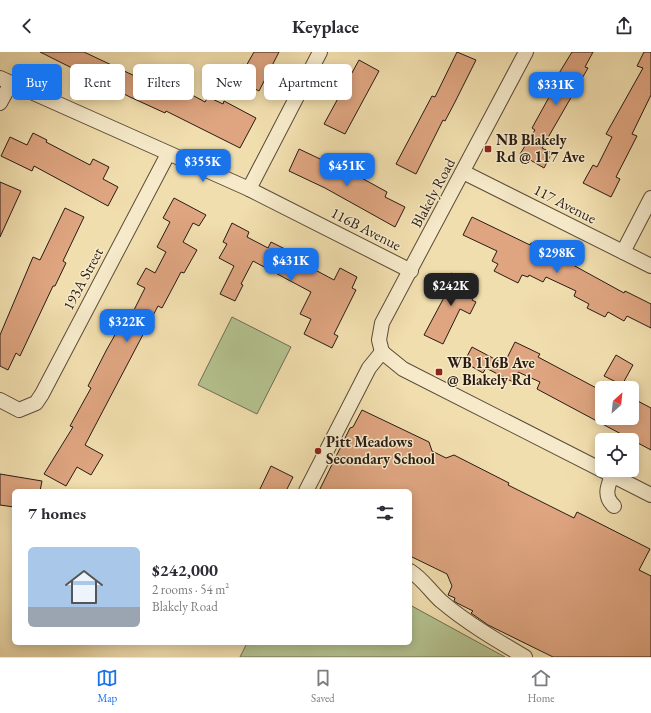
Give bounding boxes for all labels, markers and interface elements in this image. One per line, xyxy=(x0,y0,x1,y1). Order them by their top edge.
icon: back xyxy=(16,15,38,37)
text: Keyplace xyxy=(292,15,359,38)
icon: share xyxy=(613,15,635,37)
chip: Buy xyxy=(12,64,62,100)
chip: Rent xyxy=(70,64,125,100)
chip: Filters xyxy=(133,64,194,100)
chip: New xyxy=(202,64,256,100)
chip: Apartment xyxy=(264,64,352,100)
pin: $331K xyxy=(528,72,584,106)
text: $331K xyxy=(538,76,574,93)
place label: NB Blakely Rd @ 117 Ave xyxy=(496,130,585,166)
marker: NB Blakely Rd @ 117 Ave xyxy=(483,144,493,154)
pin: $355K xyxy=(175,149,231,183)
text: $355K xyxy=(185,153,221,170)
pin: $451K xyxy=(319,153,375,187)
street label: Blakely Road xyxy=(406,154,459,231)
text: $451K xyxy=(329,157,365,174)
street label: 117 Avenue xyxy=(531,180,600,227)
street label: 116B Avenue xyxy=(328,203,405,254)
pin: $298K xyxy=(529,240,585,274)
street label: 193A Street xyxy=(58,244,107,313)
text: $298K xyxy=(539,244,575,261)
pin: $431K xyxy=(263,248,319,282)
text: $431K xyxy=(273,252,309,269)
pin: $242K xyxy=(423,273,479,307)
text: $242K xyxy=(433,277,469,294)
pin: $322K xyxy=(99,309,155,343)
text: $322K xyxy=(109,313,145,330)
place label: WB 116B Ave @ Blakely Rd xyxy=(447,353,535,389)
marker: WB 116B Ave @ Blakely Rd xyxy=(434,367,444,377)
north arrow xyxy=(595,381,639,425)
map controls xyxy=(595,381,639,477)
place label: Pitt Meadows Secondary School xyxy=(326,432,436,468)
button: locate xyxy=(595,433,639,477)
marker: Pitt Meadows Secondary School xyxy=(313,446,323,456)
text: 7 homes xyxy=(28,502,86,524)
icon: filters xyxy=(374,502,396,524)
text: $242,000 xyxy=(152,559,218,581)
icon: home xyxy=(60,563,108,611)
text: 2 rooms · 54 m² xyxy=(152,581,229,598)
text: Blakely Road xyxy=(152,598,218,615)
tab: Map xyxy=(96,667,118,705)
tab: Saved xyxy=(311,667,335,705)
tab: Home xyxy=(527,667,555,705)

